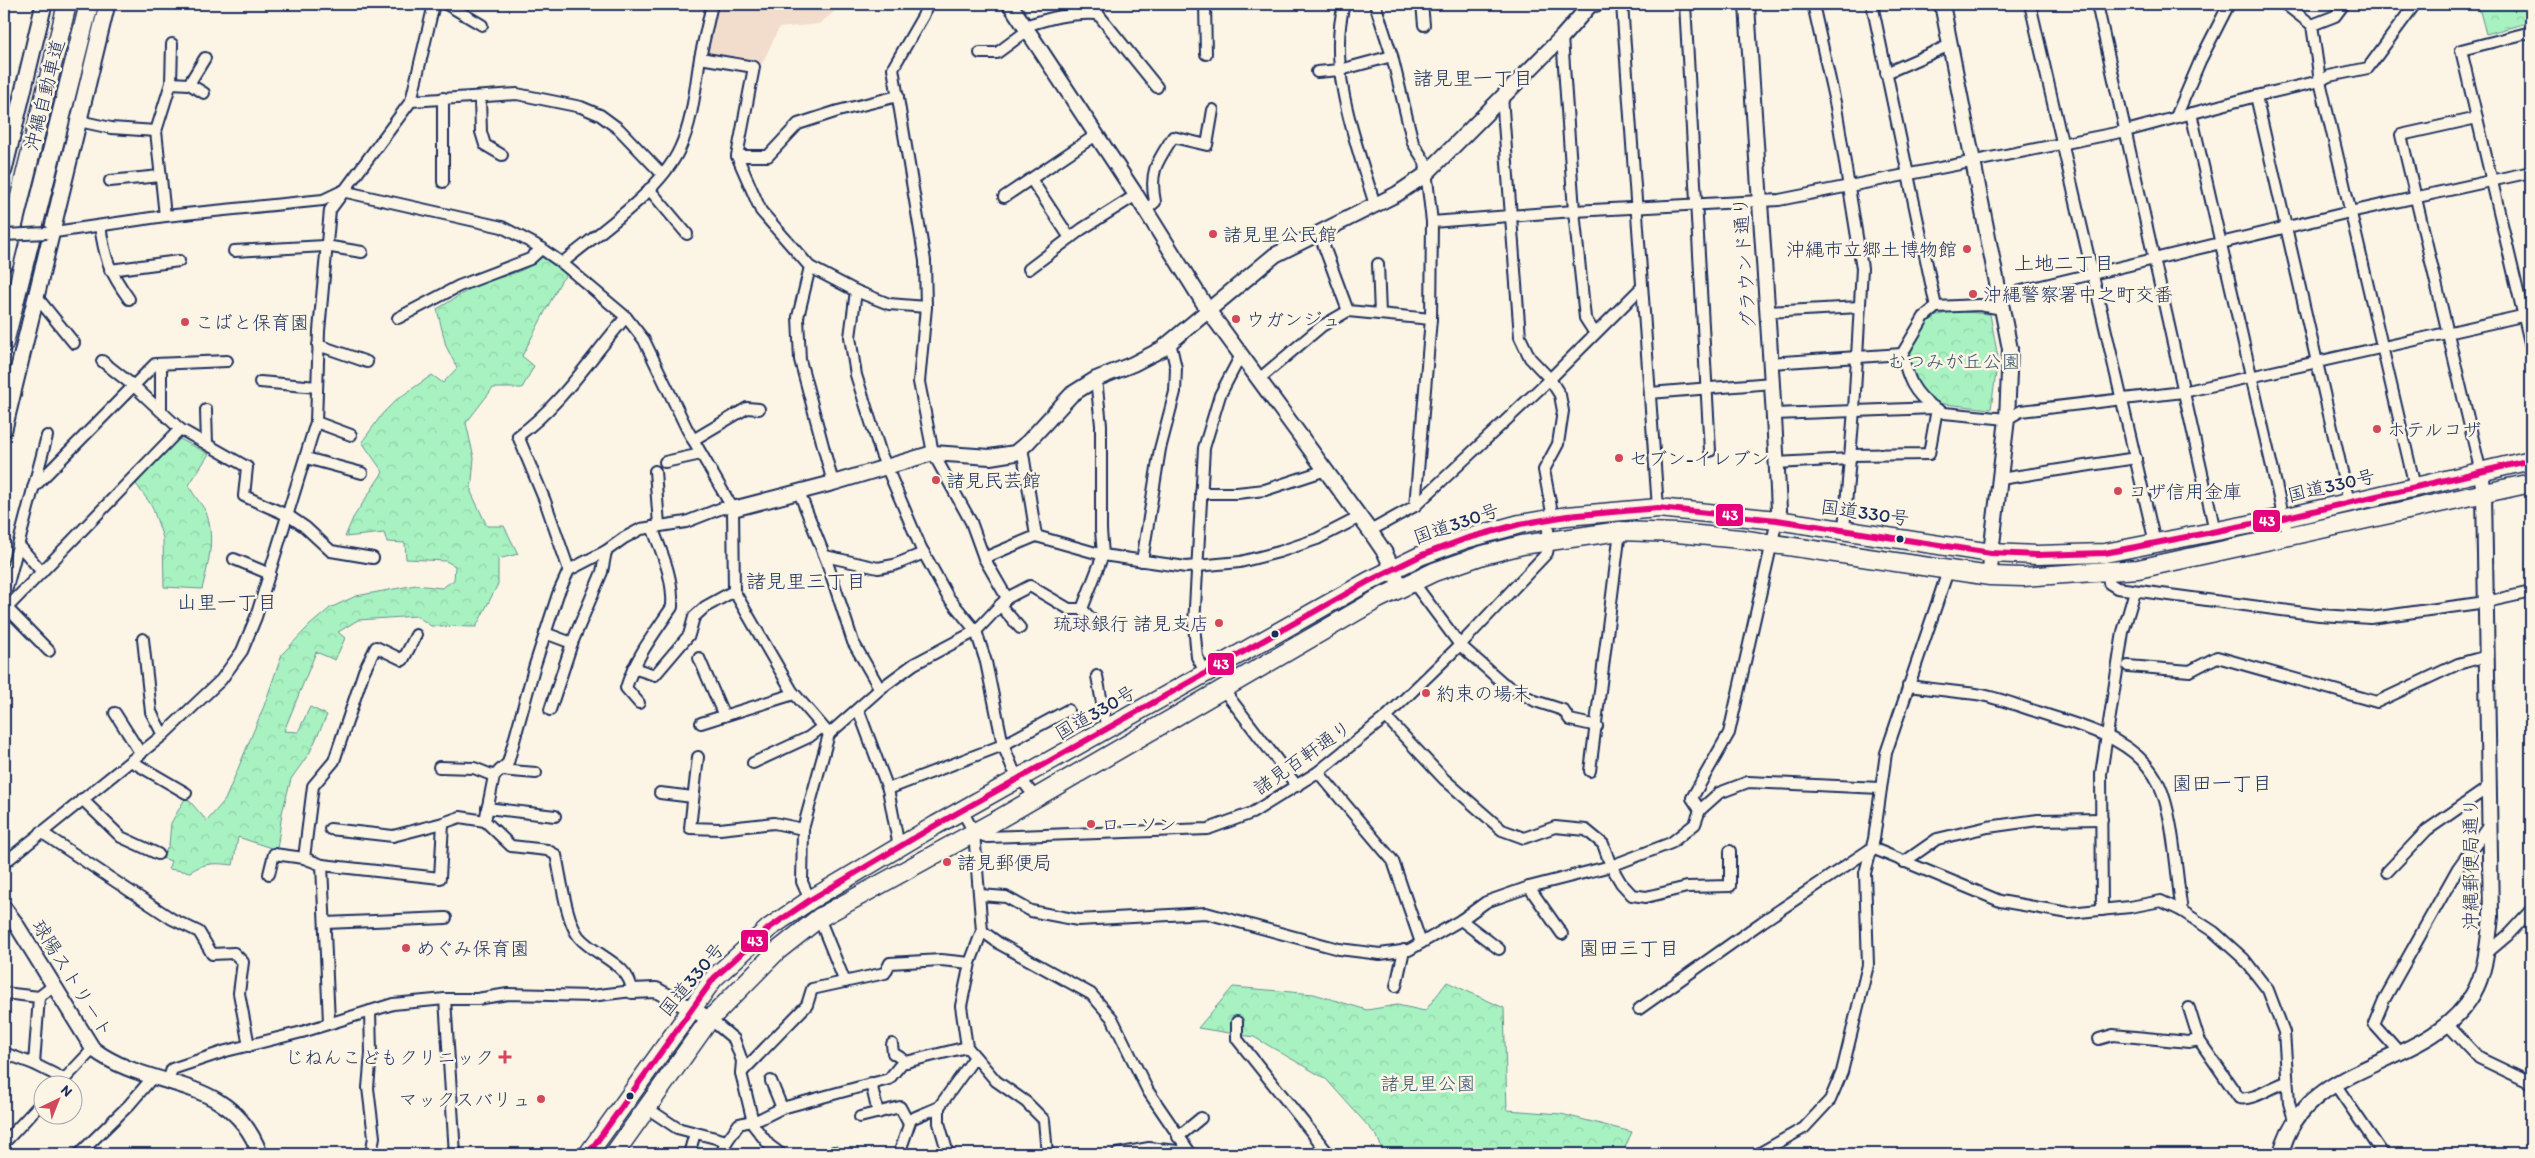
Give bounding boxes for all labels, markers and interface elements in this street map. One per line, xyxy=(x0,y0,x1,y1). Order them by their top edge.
street label: 沖縄自動車道 xyxy=(20,37,69,153)
district label: 諸見里一丁目 xyxy=(1413,66,1533,90)
street label: グラウンド通り xyxy=(1728,196,1761,330)
place label: 諸見里公民館 xyxy=(1223,223,1337,246)
marker: 諸見里公民館 xyxy=(1207,228,1219,240)
place label: 沖縄市立郷土博物館 xyxy=(1786,238,1957,261)
marker: 沖縄市立郷土博物館 xyxy=(1961,243,1973,255)
district label: 上地二丁目 xyxy=(2014,251,2114,275)
place label: 沖縄警察署中之町交番 xyxy=(1983,283,2173,306)
marker: 沖縄警察署中之町交番 xyxy=(1967,288,1979,300)
place label: ウガンジュ xyxy=(1246,308,1341,331)
place label: こばと保育園 xyxy=(195,311,309,334)
marker: ウガンジュ xyxy=(1230,313,1242,325)
marker: こばと保育園 xyxy=(179,316,191,328)
park label: むつみが丘公園 xyxy=(1887,350,2021,373)
place label: ホテルコザ xyxy=(2387,418,2481,441)
marker: ホテルコザ xyxy=(2371,423,2383,435)
place label: セブン-イレブン xyxy=(1629,447,1770,470)
marker: セブン-イレブン xyxy=(1613,452,1625,464)
street label: 国道330号 xyxy=(2285,464,2377,507)
place label: 諸見民芸館 xyxy=(946,469,1041,492)
marker: 諸見民芸館 xyxy=(930,474,942,486)
place label: コザ信用金庫 xyxy=(2128,480,2242,503)
marker: コザ信用金庫 xyxy=(2112,485,2124,497)
street label: 国道330号 xyxy=(1819,495,1911,530)
street label: 国道330号 xyxy=(1410,498,1502,549)
line badge: 43 xyxy=(1715,503,1744,527)
text: 43 xyxy=(1722,507,1738,524)
line badge: 43 xyxy=(2252,509,2281,533)
text: 43 xyxy=(2259,513,2275,530)
unlabelled marker xyxy=(1895,534,1905,544)
district label: 諸見里三丁目 xyxy=(746,569,866,593)
district label: 山里一丁目 xyxy=(177,590,277,614)
place label: 琉球銀行 諸見支店 xyxy=(1053,612,1209,635)
marker: 琉球銀行 諸見支店 xyxy=(1213,617,1225,629)
unlabelled marker xyxy=(1270,629,1280,639)
line badge: 43 xyxy=(1207,652,1235,676)
text: 43 xyxy=(1213,656,1229,673)
street label: 国道330号 xyxy=(1051,680,1140,745)
place label: 約束の場末 xyxy=(1436,682,1531,705)
marker: 約束の場末 xyxy=(1420,687,1432,699)
street label: 諸見百軒通り xyxy=(1249,715,1356,800)
district label: 園田一丁目 xyxy=(2172,771,2272,795)
street label: 沖縄郵便局通り xyxy=(2459,797,2482,931)
place label: ローソン xyxy=(1101,813,1177,836)
marker: ローソン xyxy=(1085,818,1097,830)
place label: 諸見郵便局 xyxy=(957,851,1052,874)
marker: 諸見郵便局 xyxy=(941,856,953,868)
street label: 球陽ストリート xyxy=(27,915,118,1041)
line badge: 43 xyxy=(740,929,769,953)
text: 43 xyxy=(747,933,763,950)
district label: 園田三丁目 xyxy=(1579,936,1679,960)
place label: めぐみ保育園 xyxy=(416,937,529,960)
street label: 国道330号 xyxy=(654,938,729,1021)
marker: めぐみ保育園 xyxy=(400,942,412,954)
place label: じねんこどもクリニック xyxy=(285,1046,494,1069)
marker: じねんこどもクリニック xyxy=(498,1050,512,1064)
park label: 諸見里公園 xyxy=(1380,1072,1476,1095)
north arrow xyxy=(32,1076,82,1126)
text: N xyxy=(57,1081,76,1100)
place label: マックスバリュ xyxy=(398,1088,531,1111)
unlabelled marker xyxy=(625,1091,635,1101)
marker: マックスバリュ xyxy=(535,1093,547,1105)

